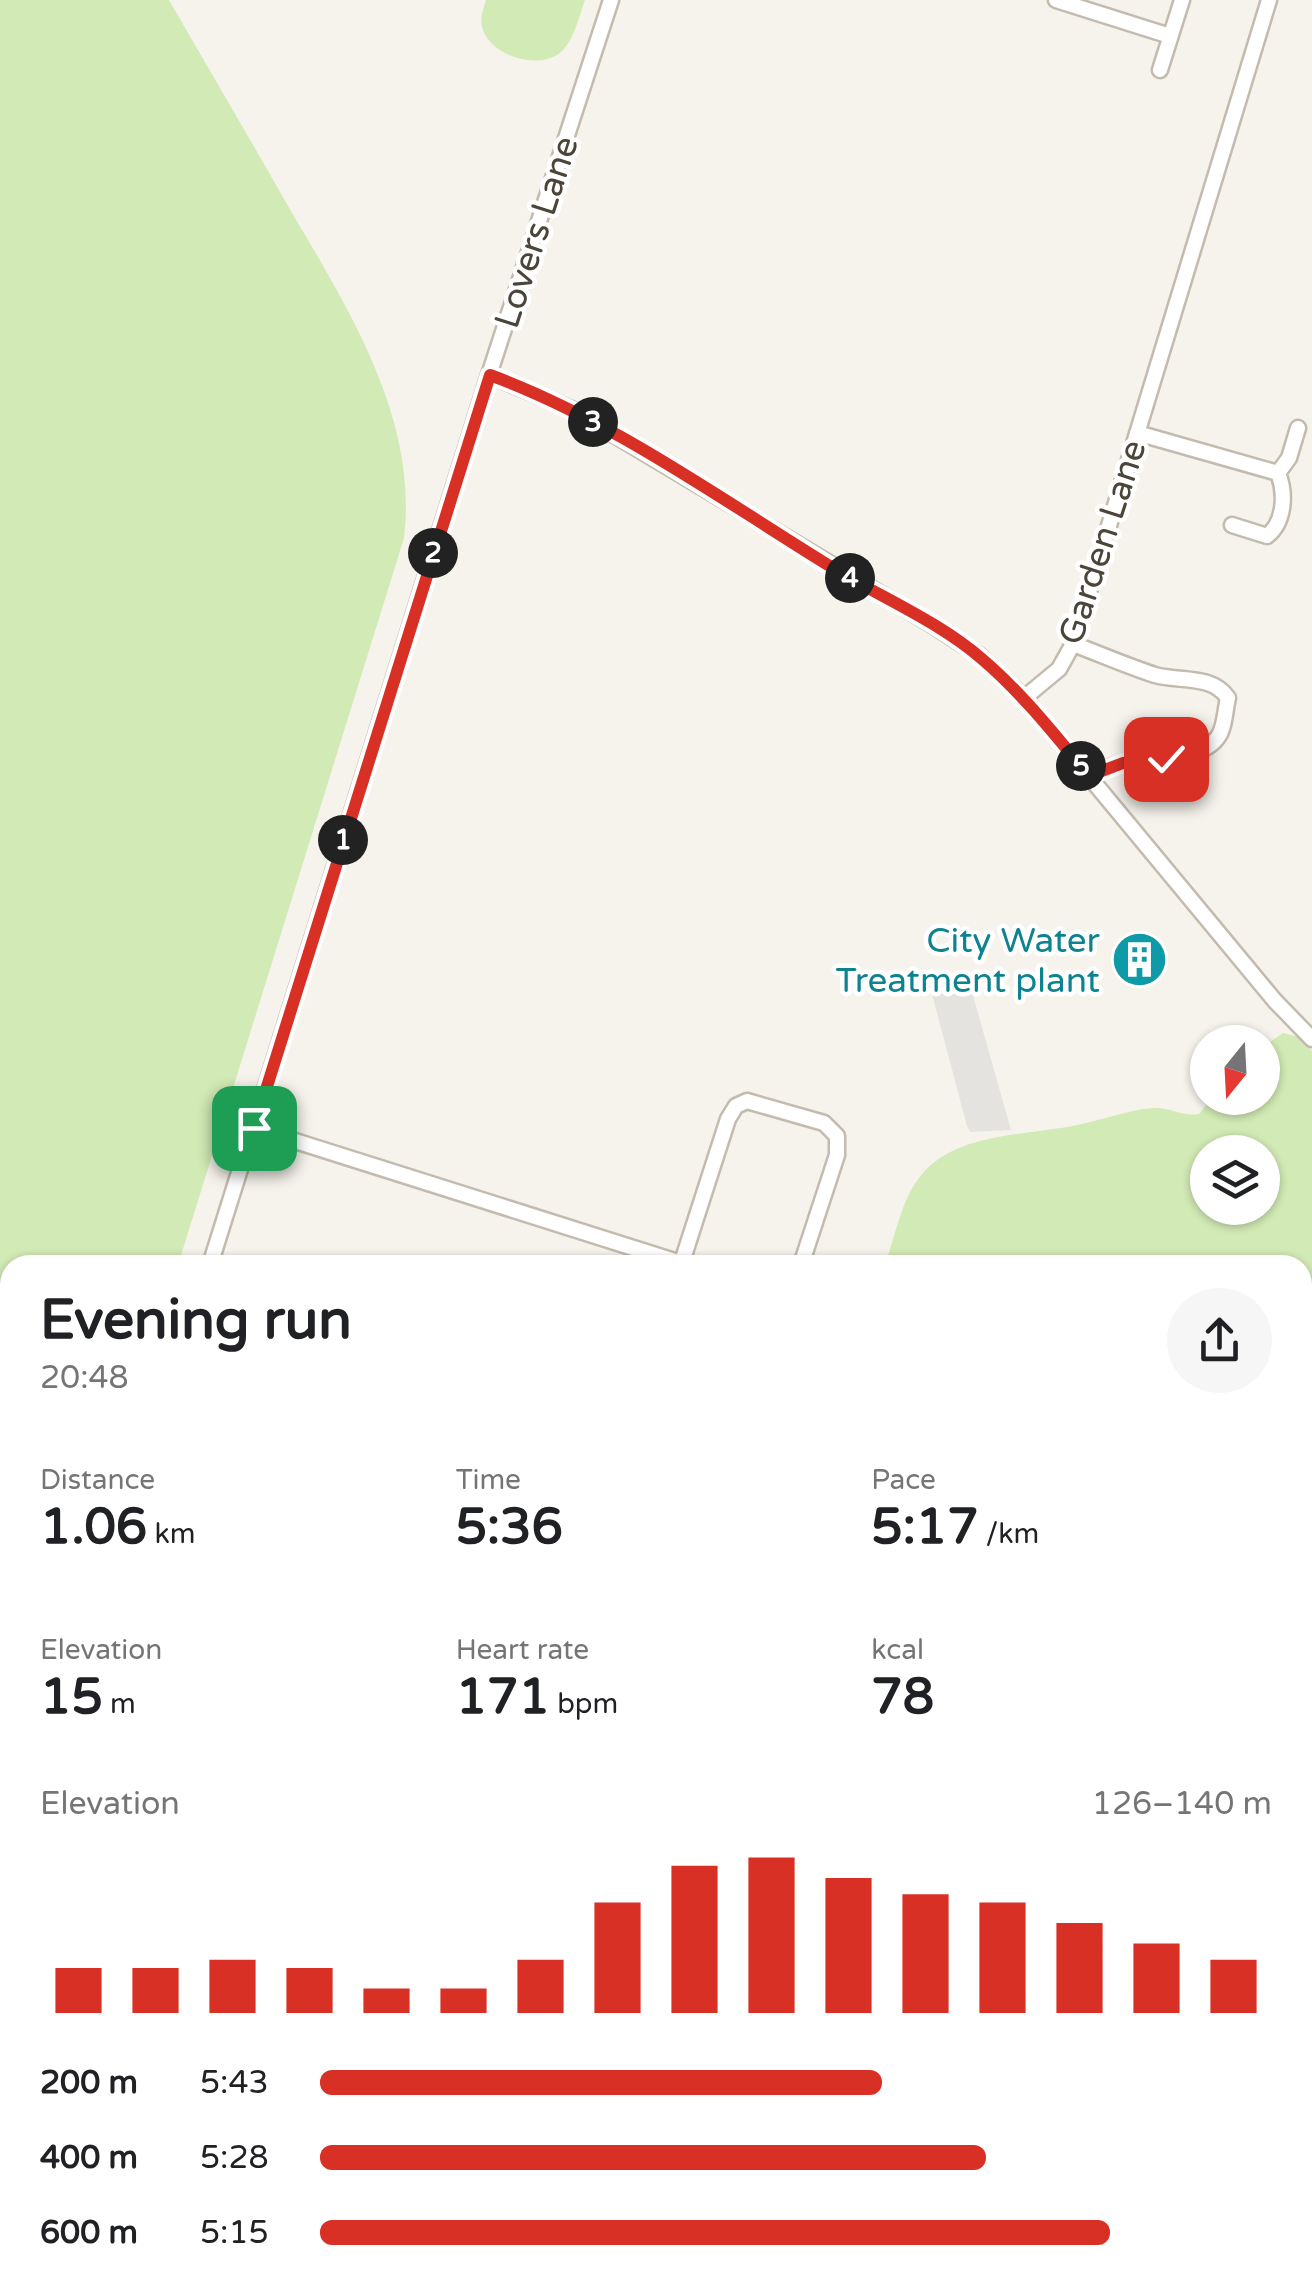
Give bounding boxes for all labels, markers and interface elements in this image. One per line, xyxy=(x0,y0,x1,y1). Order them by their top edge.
street label: Lovers Lane xyxy=(486,131,588,334)
pin: 3 xyxy=(568,397,618,447)
text: 3 xyxy=(584,405,602,439)
street label: Garden Lane xyxy=(1050,435,1156,650)
pin: 2 xyxy=(408,528,458,578)
text: 2 xyxy=(424,536,442,570)
pin: 4 xyxy=(825,553,875,603)
text: 4 xyxy=(841,561,859,595)
pin xyxy=(1124,717,1209,802)
icon: check xyxy=(1139,732,1194,787)
pin: 5 xyxy=(1056,741,1106,791)
text: 5 xyxy=(1072,749,1090,783)
pin: 1 xyxy=(318,815,368,865)
text: 1 xyxy=(334,823,352,857)
place label: City Water Treatment plant xyxy=(835,920,1101,1002)
building icon: City Water Treatment plant xyxy=(1109,930,1169,990)
north arrow xyxy=(1190,1025,1280,1115)
map controls xyxy=(1190,1025,1280,1225)
pin xyxy=(212,1086,297,1171)
icon: arrive xyxy=(227,1101,282,1156)
button: layers xyxy=(1190,1135,1280,1225)
text: Evening run xyxy=(40,1288,352,1354)
button: share xyxy=(1167,1288,1272,1393)
text: 20:48 xyxy=(40,1359,129,1397)
text: Distance xyxy=(40,1463,155,1497)
text: Time xyxy=(456,1463,521,1497)
text: Pace xyxy=(871,1463,936,1497)
text: 1.06 xyxy=(40,1497,147,1557)
text: 5:36 xyxy=(456,1497,563,1557)
text: 5:17 xyxy=(871,1497,979,1557)
text: km xyxy=(147,1517,195,1551)
text: /km xyxy=(979,1517,1039,1551)
text: Elevation xyxy=(40,1633,162,1667)
text: Heart rate xyxy=(456,1633,589,1667)
text: kcal xyxy=(871,1633,924,1667)
text: 15 xyxy=(40,1667,103,1727)
text: 171 xyxy=(456,1667,550,1727)
text: 78 xyxy=(871,1667,934,1727)
text: m xyxy=(103,1687,136,1721)
text: bpm xyxy=(550,1687,618,1721)
text: Elevation xyxy=(40,1785,180,1823)
text: 126–140 m xyxy=(1092,1785,1272,1823)
text: 200 m xyxy=(40,2064,138,2102)
text: 5:43 xyxy=(200,2064,269,2102)
text: 400 m xyxy=(40,2139,138,2177)
text: 5:28 xyxy=(200,2139,269,2177)
text: 600 m xyxy=(40,2214,138,2252)
text: 5:15 xyxy=(200,2214,269,2252)

